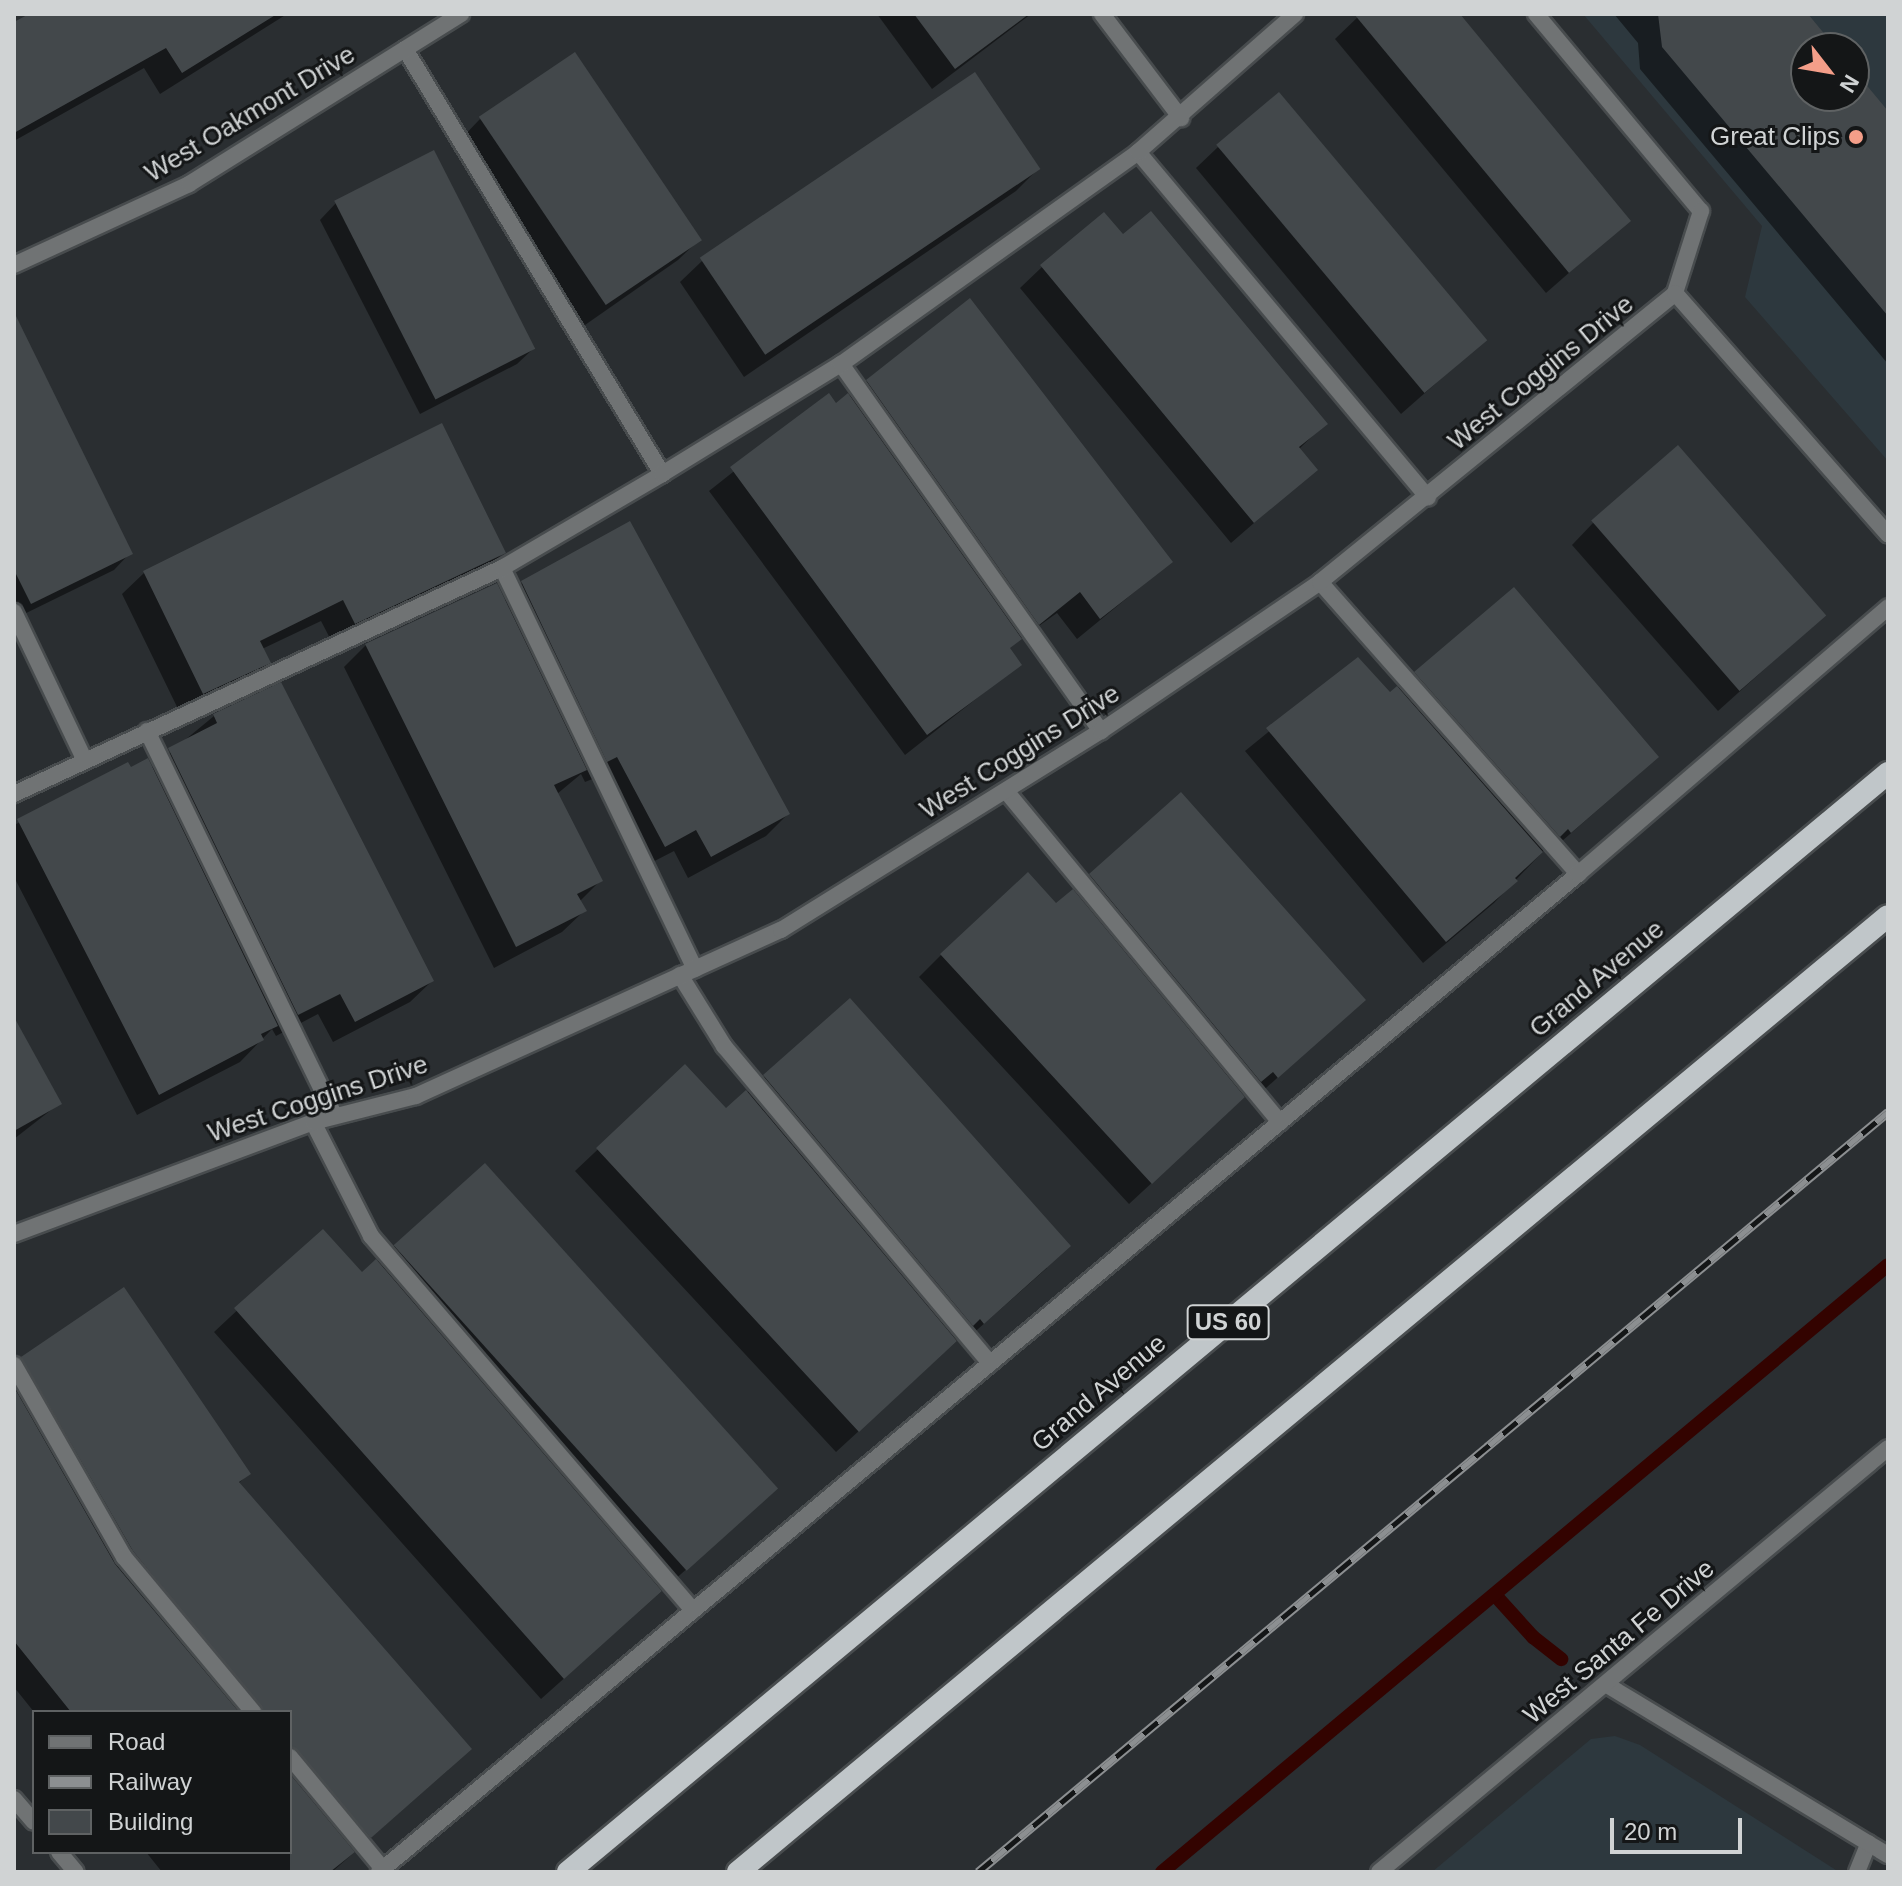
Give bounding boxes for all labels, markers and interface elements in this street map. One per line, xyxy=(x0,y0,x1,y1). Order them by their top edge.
north arrow xyxy=(1790,32,1870,112)
street label: West Oakmont Drive xyxy=(139,39,361,189)
text: N xyxy=(1834,70,1864,97)
place label: Great Clips xyxy=(1710,121,1840,153)
marker: Great Clips xyxy=(1847,128,1865,146)
street label: West Coggins Drive xyxy=(1442,289,1640,457)
street label: West Coggins Drive xyxy=(915,678,1125,826)
street label: Grand Avenue xyxy=(1523,913,1671,1045)
street label: West Coggins Drive xyxy=(204,1049,432,1149)
road number: US 60 xyxy=(1186,1302,1270,1342)
street label: Grand Avenue xyxy=(1025,1327,1173,1459)
street label: West Santa Fe Drive xyxy=(1517,1553,1721,1731)
legend xyxy=(32,1710,292,1854)
text: Road xyxy=(108,1728,165,1755)
text: Railway xyxy=(108,1768,192,1795)
scale bar xyxy=(1614,1802,1746,1852)
text: Building xyxy=(108,1808,193,1835)
text: 20 m xyxy=(1624,1818,1677,1845)

